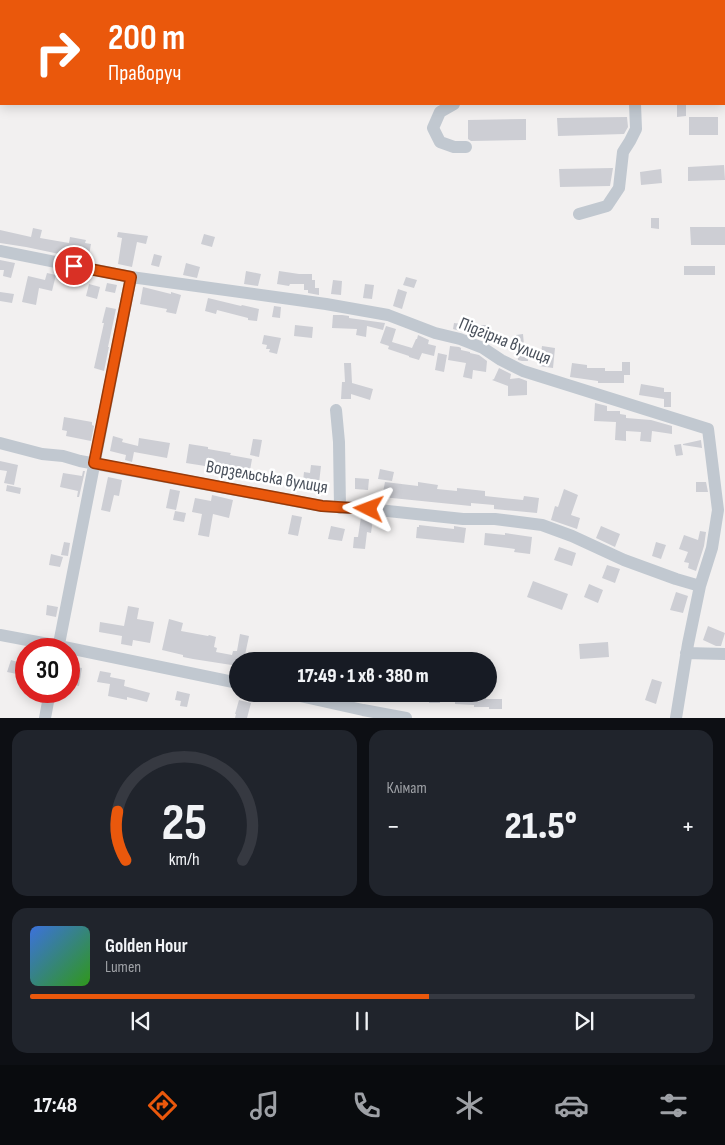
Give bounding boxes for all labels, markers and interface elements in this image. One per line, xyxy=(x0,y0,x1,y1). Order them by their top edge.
text: 200 m xyxy=(108,17,185,60)
icon: right xyxy=(25,20,90,85)
text: Праворуч xyxy=(108,60,181,87)
pin xyxy=(53,245,95,287)
icon: arrive xyxy=(60,252,88,280)
street label: Підгірна вулиця xyxy=(456,313,554,369)
street label: Ворзельська вулиця xyxy=(204,456,330,498)
position arrow xyxy=(342,482,394,534)
speed limit sign: 30 xyxy=(15,638,80,703)
text: 17:49 · 1 хв · 380 m xyxy=(297,665,429,688)
text: Клімат xyxy=(387,779,427,798)
text: 25 xyxy=(161,792,207,855)
text: 21.5° xyxy=(505,804,577,849)
text: − xyxy=(387,810,400,843)
text: + xyxy=(681,810,695,843)
text: km/h xyxy=(169,849,200,870)
text: Golden Hour xyxy=(105,935,188,958)
text: Lumen xyxy=(105,958,141,977)
icon: previous xyxy=(127,1007,155,1035)
icon: pause xyxy=(348,1007,376,1035)
icon: next xyxy=(570,1007,598,1035)
icon: directions xyxy=(145,1088,180,1123)
icon: music xyxy=(247,1088,282,1123)
icon: phone xyxy=(349,1088,384,1123)
icon: climate xyxy=(452,1088,487,1123)
icon: car xyxy=(554,1088,589,1123)
icon: filters xyxy=(656,1088,691,1123)
text: 17:48 xyxy=(34,1092,77,1119)

